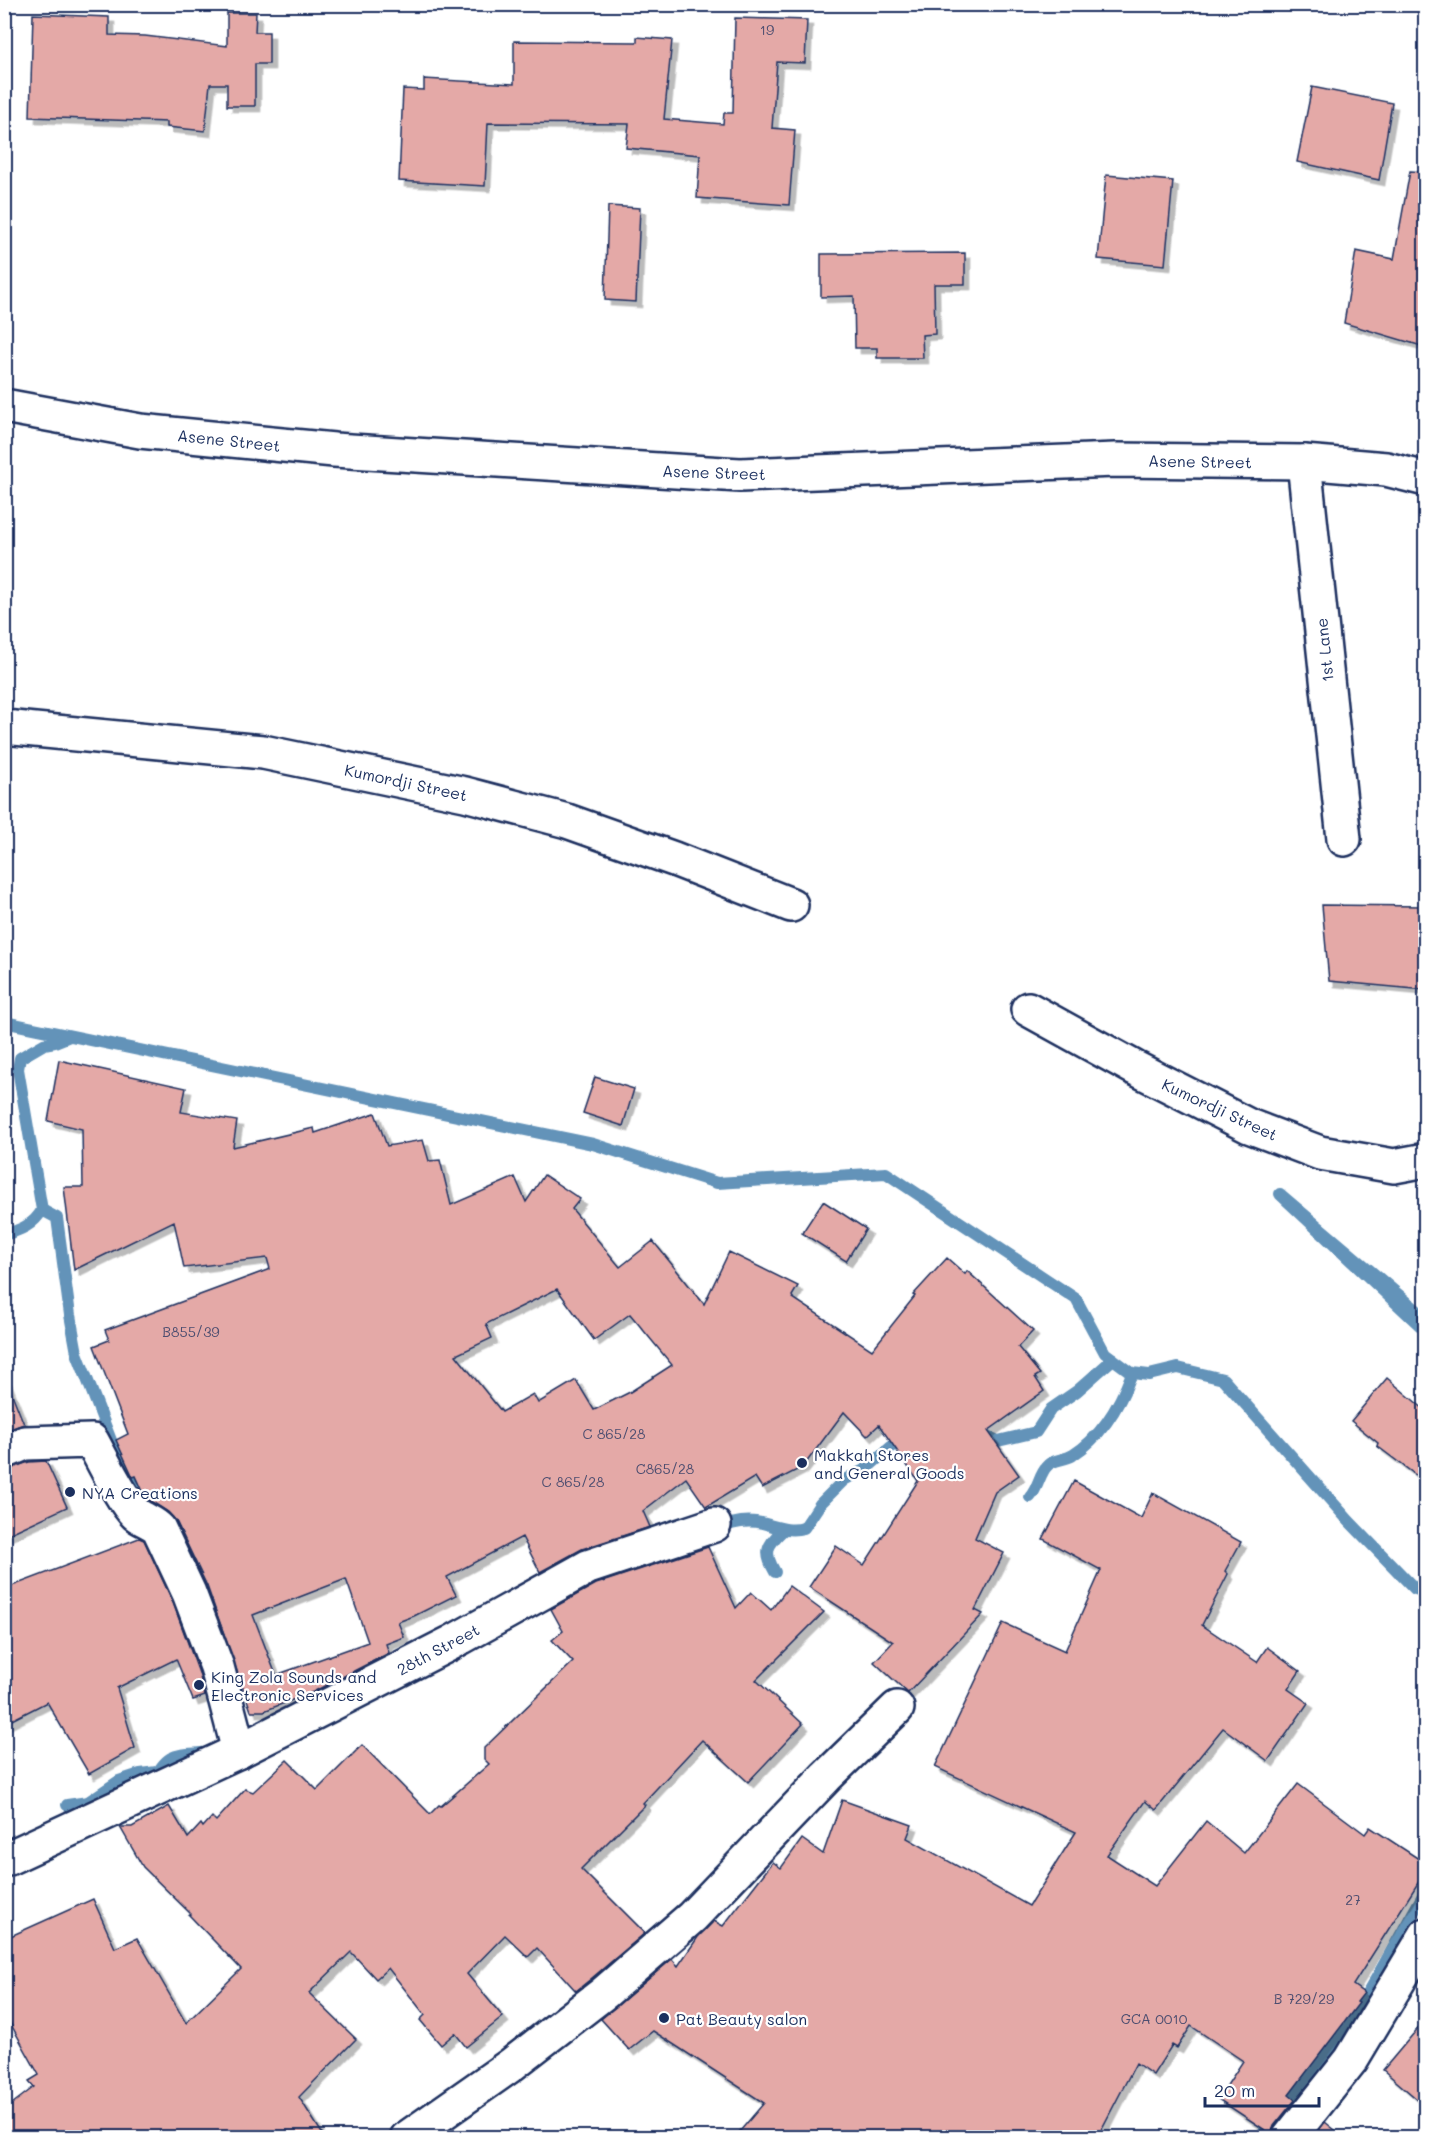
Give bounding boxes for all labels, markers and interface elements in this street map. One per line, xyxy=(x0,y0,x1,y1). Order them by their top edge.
house number: 19 xyxy=(760,20,774,39)
street label: Asene Street xyxy=(176,424,282,456)
street label: Asene Street xyxy=(1148,450,1252,472)
street label: Asene Street xyxy=(662,460,766,484)
street label: 1st Lane xyxy=(1310,617,1338,683)
street label: Kumordji Street xyxy=(343,759,469,805)
street label: Kumordji Street xyxy=(1159,1073,1281,1145)
house number: B855/39 xyxy=(162,1322,220,1341)
house number: C 865/28 xyxy=(582,1424,646,1443)
place label: Makkah Stores and General Goods xyxy=(814,1444,965,1483)
marker: Makkah Stores and General Goods xyxy=(795,1456,809,1470)
house number: C865/28 xyxy=(636,1459,694,1478)
house number: C 865/28 xyxy=(541,1472,605,1491)
place label: NYA Creations xyxy=(82,1482,198,1503)
marker: NYA Creations xyxy=(63,1485,77,1499)
street label: 28th Street xyxy=(393,1618,483,1680)
place label: King Zola Sounds and Electronic Services xyxy=(211,1666,376,1705)
marker: King Zola Sounds and Electronic Services xyxy=(192,1678,206,1692)
house number: 27 xyxy=(1345,1890,1361,1909)
house number: B 729/29 xyxy=(1274,1989,1334,2008)
place label: Pat Beauty salon xyxy=(676,2008,807,2029)
house number: GCA 0010 xyxy=(1121,2009,1188,2028)
marker: Pat Beauty salon xyxy=(657,2011,671,2025)
scale bar xyxy=(1205,2070,1319,2108)
text: 20 m xyxy=(1214,2078,1255,2102)

